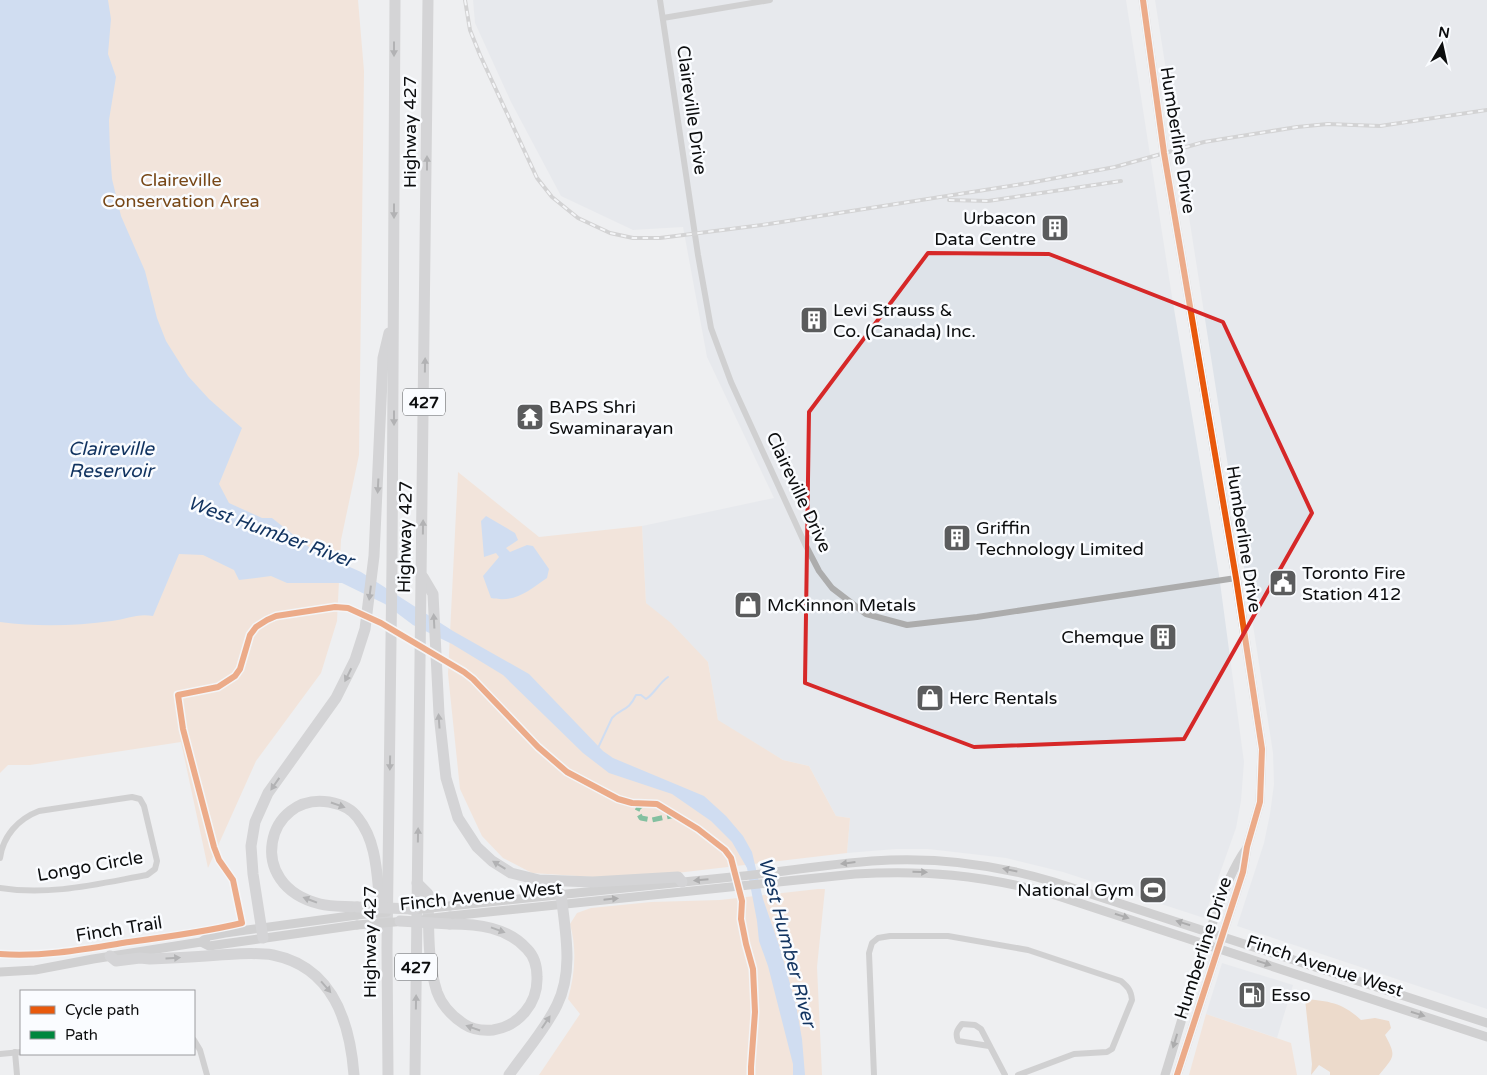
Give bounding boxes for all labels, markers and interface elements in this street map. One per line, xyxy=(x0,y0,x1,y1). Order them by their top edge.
north arrow xyxy=(1417,20,1467,70)
text: N xyxy=(1437,23,1451,42)
one-way arrow xyxy=(390,41,398,57)
street label: Claireville Drive xyxy=(672,44,712,176)
street label: Humberline Drive xyxy=(1156,65,1200,215)
street label: Highway 427 xyxy=(399,76,421,188)
one-way arrow xyxy=(423,154,431,170)
park label: Claireville Conservation Area xyxy=(102,169,260,212)
one-way arrow xyxy=(390,203,398,219)
place label: Urbacon Data Centre xyxy=(934,207,1036,250)
building icon: Urbacon Data Centre xyxy=(1040,213,1070,243)
place label: Levi Strauss & Co. (Canada) Inc. xyxy=(833,299,976,342)
building icon: Levi Strauss & Co. (Canada) Inc. xyxy=(799,305,829,335)
one-way arrow xyxy=(421,356,429,372)
road number: 427 xyxy=(403,388,445,416)
place label: BAPS Shri Swaminarayan xyxy=(549,396,673,439)
temple icon: BAPS Shri Swaminarayan xyxy=(515,402,545,432)
one-way arrow xyxy=(390,410,398,426)
street label: Claireville Drive xyxy=(761,428,837,556)
water label: Claireville Reservoir xyxy=(68,438,156,482)
street label: Humberline Drive xyxy=(1222,464,1266,614)
one-way arrow xyxy=(373,479,381,495)
street label: Highway 427 xyxy=(393,481,417,593)
water label: West Humber River xyxy=(185,492,359,573)
place label: Griffin Technology Limited xyxy=(976,517,1144,560)
one-way arrow xyxy=(419,519,427,535)
building icon: Griffin Technology Limited xyxy=(942,523,972,553)
place label: Toronto Fire Station 412 xyxy=(1302,562,1405,605)
public building icon: Toronto Fire Station 412 xyxy=(1268,568,1298,598)
one-way arrow xyxy=(366,585,374,601)
shop icon: McKinnon Metals xyxy=(733,590,763,620)
place label: McKinnon Metals xyxy=(767,594,916,616)
one-way arrow xyxy=(430,613,438,629)
building icon: Chemque xyxy=(1148,622,1178,652)
place label: Chemque xyxy=(1061,626,1144,648)
one-way arrow xyxy=(344,668,352,682)
shop icon: Herc Rentals xyxy=(915,683,945,713)
place label: Herc Rentals xyxy=(949,687,1057,709)
one-way arrow xyxy=(435,713,443,729)
one-way arrow xyxy=(385,756,393,772)
one-way arrow xyxy=(270,777,280,791)
one-way arrow xyxy=(331,802,346,810)
one-way arrow xyxy=(414,826,422,842)
street label: Longo Circle xyxy=(35,846,145,886)
water label: West Humber River xyxy=(754,855,821,1032)
one-way arrow xyxy=(840,859,856,867)
one-way arrow xyxy=(492,861,505,870)
one-way arrow xyxy=(1001,866,1017,874)
one-way arrow xyxy=(913,868,929,876)
street label: Humberline Drive xyxy=(1170,874,1236,1022)
sports icon: National Gym xyxy=(1138,875,1168,905)
one-way arrow xyxy=(693,876,709,884)
street label: Finch Avenue West xyxy=(399,877,564,915)
place label: National Gym xyxy=(1017,879,1134,901)
street label: Highway 427 xyxy=(359,886,381,998)
one-way arrow xyxy=(603,895,619,903)
one-way arrow xyxy=(302,896,317,903)
street label: Finch Trail xyxy=(74,911,164,947)
one-way arrow xyxy=(1114,913,1129,921)
one-way arrow xyxy=(1175,919,1190,927)
one-way arrow xyxy=(490,927,505,934)
street label: Finch Avenue West xyxy=(1244,930,1406,1002)
one-way arrow xyxy=(166,954,182,962)
road number: 427 xyxy=(395,954,437,980)
one-way arrow xyxy=(1257,959,1272,967)
fuel station icon: Esso xyxy=(1237,980,1267,1010)
one-way arrow xyxy=(320,981,331,994)
place label: Esso xyxy=(1271,984,1311,1006)
legend xyxy=(20,990,195,1055)
one-way arrow xyxy=(412,994,420,1010)
text: Cycle path xyxy=(65,1001,139,1019)
one-way arrow xyxy=(1411,1011,1426,1018)
one-way arrow xyxy=(541,1016,551,1029)
one-way arrow xyxy=(466,1023,481,1031)
text: Path xyxy=(65,1026,98,1044)
one-way arrow xyxy=(1171,1033,1179,1048)

